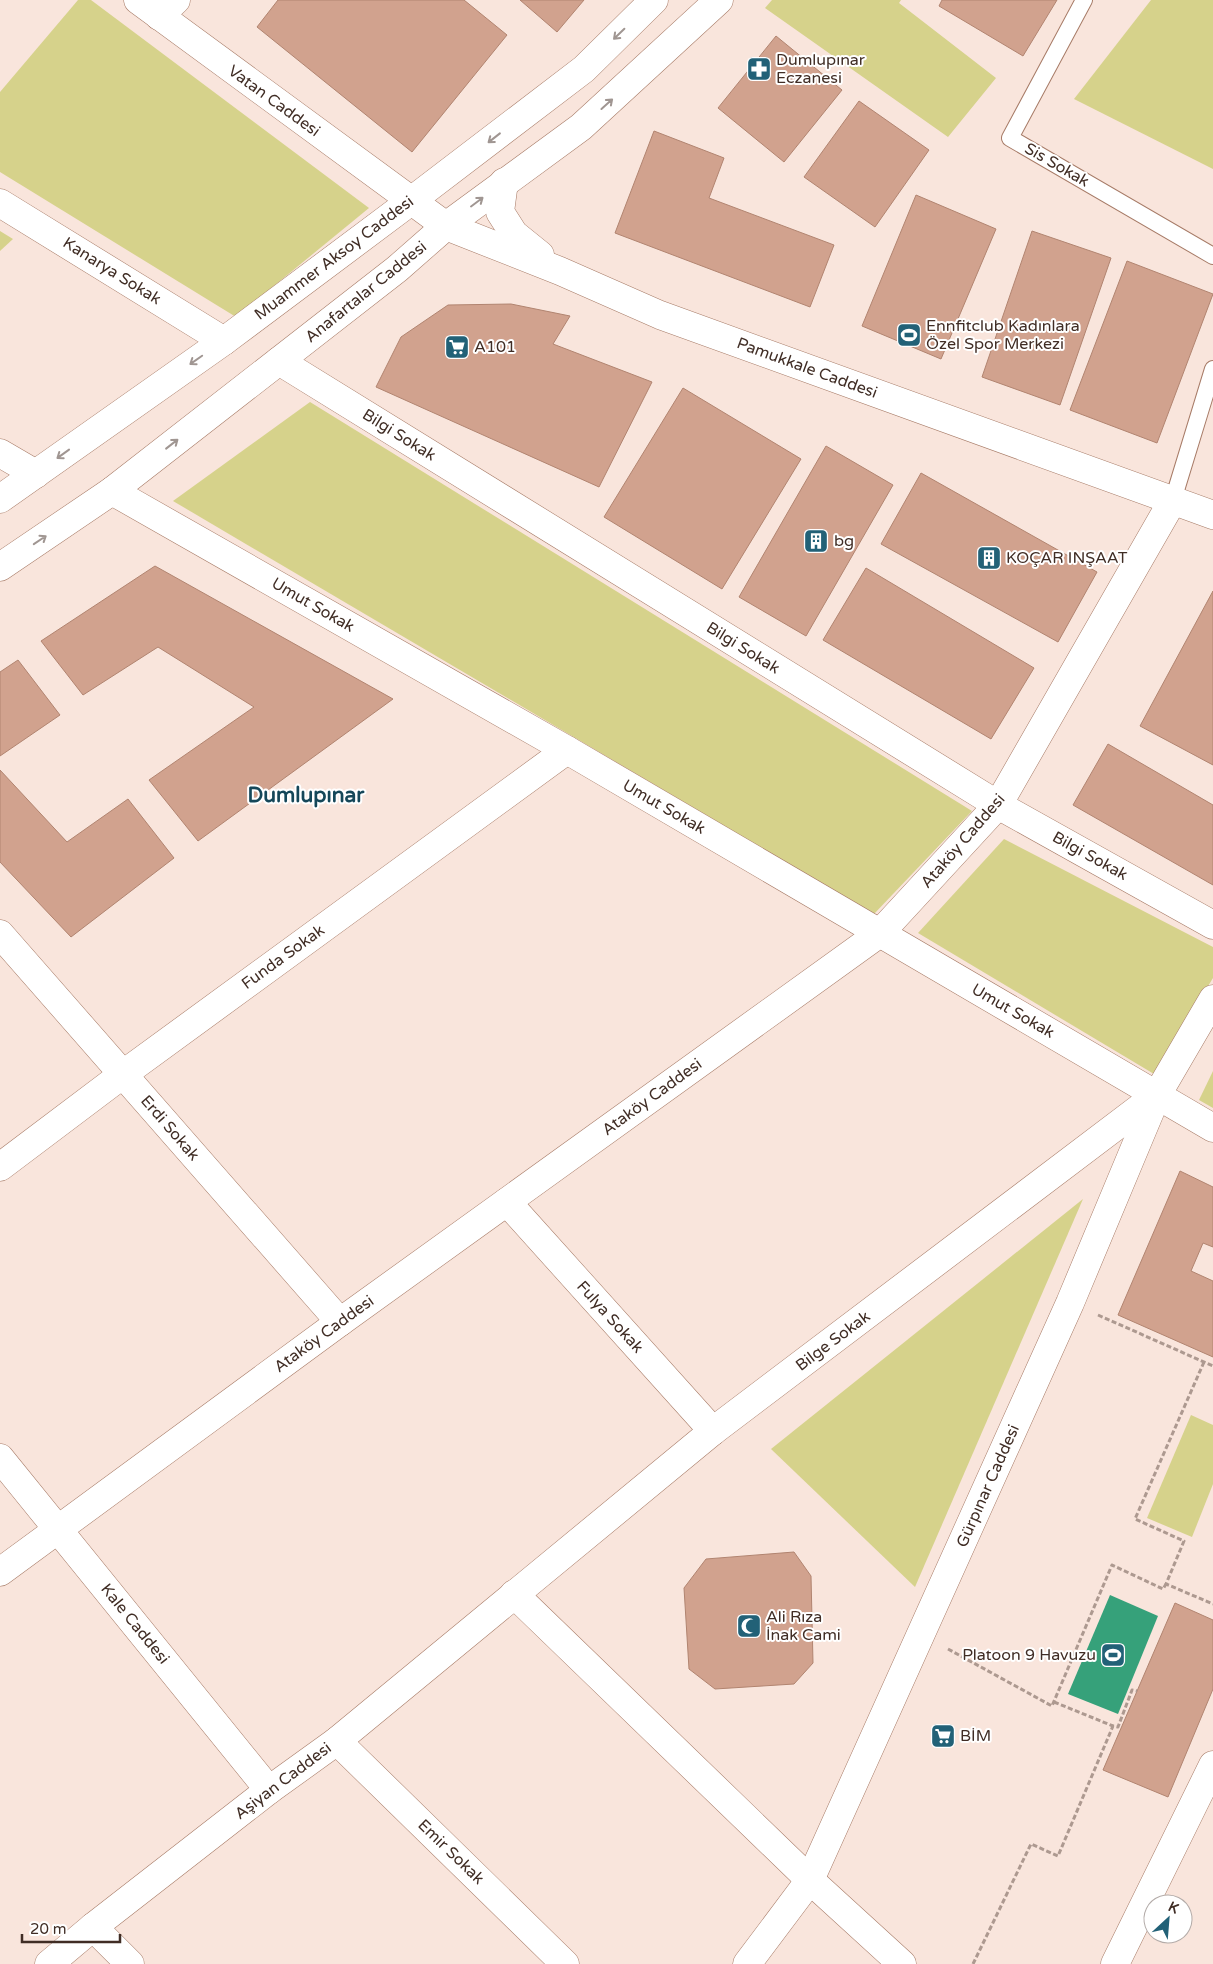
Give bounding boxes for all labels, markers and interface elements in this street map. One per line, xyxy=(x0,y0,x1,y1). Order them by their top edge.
one-way arrow xyxy=(613,28,625,40)
place label: Dumlupınar Eczanesi xyxy=(776,50,866,88)
pharmacy icon: Dumlupınar Eczanesi xyxy=(746,56,772,82)
street label: Vatan Caddesi xyxy=(224,61,324,141)
one-way arrow xyxy=(600,98,613,110)
one-way arrow xyxy=(488,132,501,143)
street label: Sis Sokak xyxy=(1021,138,1093,192)
street label: Muammer Aksoy Caddesi xyxy=(250,192,418,324)
one-way arrow xyxy=(470,197,484,208)
street label: Kanarya Sokak xyxy=(59,233,165,309)
street label: Anafartalar Caddesi xyxy=(301,237,431,347)
place label: Ennfitclub Kadınlara Özel Spor Merkezi xyxy=(926,316,1080,354)
sports icon: Ennfitclub Kadınlara Özel Spor Merkezi xyxy=(896,322,922,348)
street label: Pamukkale Caddesi xyxy=(734,333,880,403)
supermarket icon: A101 xyxy=(444,334,470,360)
place label: A101 xyxy=(474,337,516,357)
one-way arrow xyxy=(190,355,203,366)
street label: Bilgi Sokak xyxy=(358,405,440,466)
one-way arrow xyxy=(165,439,178,450)
one-way arrow xyxy=(57,449,70,460)
building icon: bg xyxy=(803,528,829,554)
place label: bg xyxy=(834,531,854,551)
one-way arrow xyxy=(33,535,47,545)
building icon: KOÇAR INŞAAT xyxy=(976,545,1002,571)
place label: KOÇAR INŞAAT xyxy=(1006,548,1128,568)
street label: Umut Sokak xyxy=(268,573,358,637)
street label: Bilgi Sokak xyxy=(702,618,784,679)
street label: Umut Sokak xyxy=(619,775,709,839)
district label: Dumlupınar xyxy=(248,783,365,808)
street label: Ataköy Caddesi xyxy=(917,790,1009,892)
street label: Bilgi Sokak xyxy=(1049,827,1131,885)
street label: Funda Sokak xyxy=(238,920,329,994)
street label: Umut Sokak xyxy=(968,979,1058,1043)
street label: Ataköy Caddesi xyxy=(598,1054,706,1140)
street label: Erdi Sokak xyxy=(136,1091,204,1165)
street label: Fulya Sokak xyxy=(572,1277,648,1357)
street label: Ataköy Caddesi xyxy=(270,1291,378,1377)
street label: Bilge Sokak xyxy=(792,1306,874,1375)
street label: Gürpınar Caddesi xyxy=(952,1422,1024,1550)
street label: Kale Caddesi xyxy=(96,1580,174,1668)
place label: Ali Rıza İnak Cami xyxy=(766,1607,841,1645)
mosque icon: Ali Rıza İnak Cami xyxy=(736,1613,762,1639)
sports icon: Platoon 9 Havuzu xyxy=(1100,1642,1126,1668)
place label: Platoon 9 Havuzu xyxy=(962,1645,1096,1665)
supermarket icon: BİM xyxy=(930,1723,956,1749)
place label: BİM xyxy=(960,1726,991,1746)
street label: Aşiyan Caddesi xyxy=(231,1738,335,1824)
street label: Emir Sokak xyxy=(414,1815,489,1889)
north arrow xyxy=(1143,1894,1193,1944)
text: K xyxy=(1166,1898,1182,1918)
scale bar xyxy=(22,1912,120,1944)
text: 20 m xyxy=(30,1920,67,1938)

